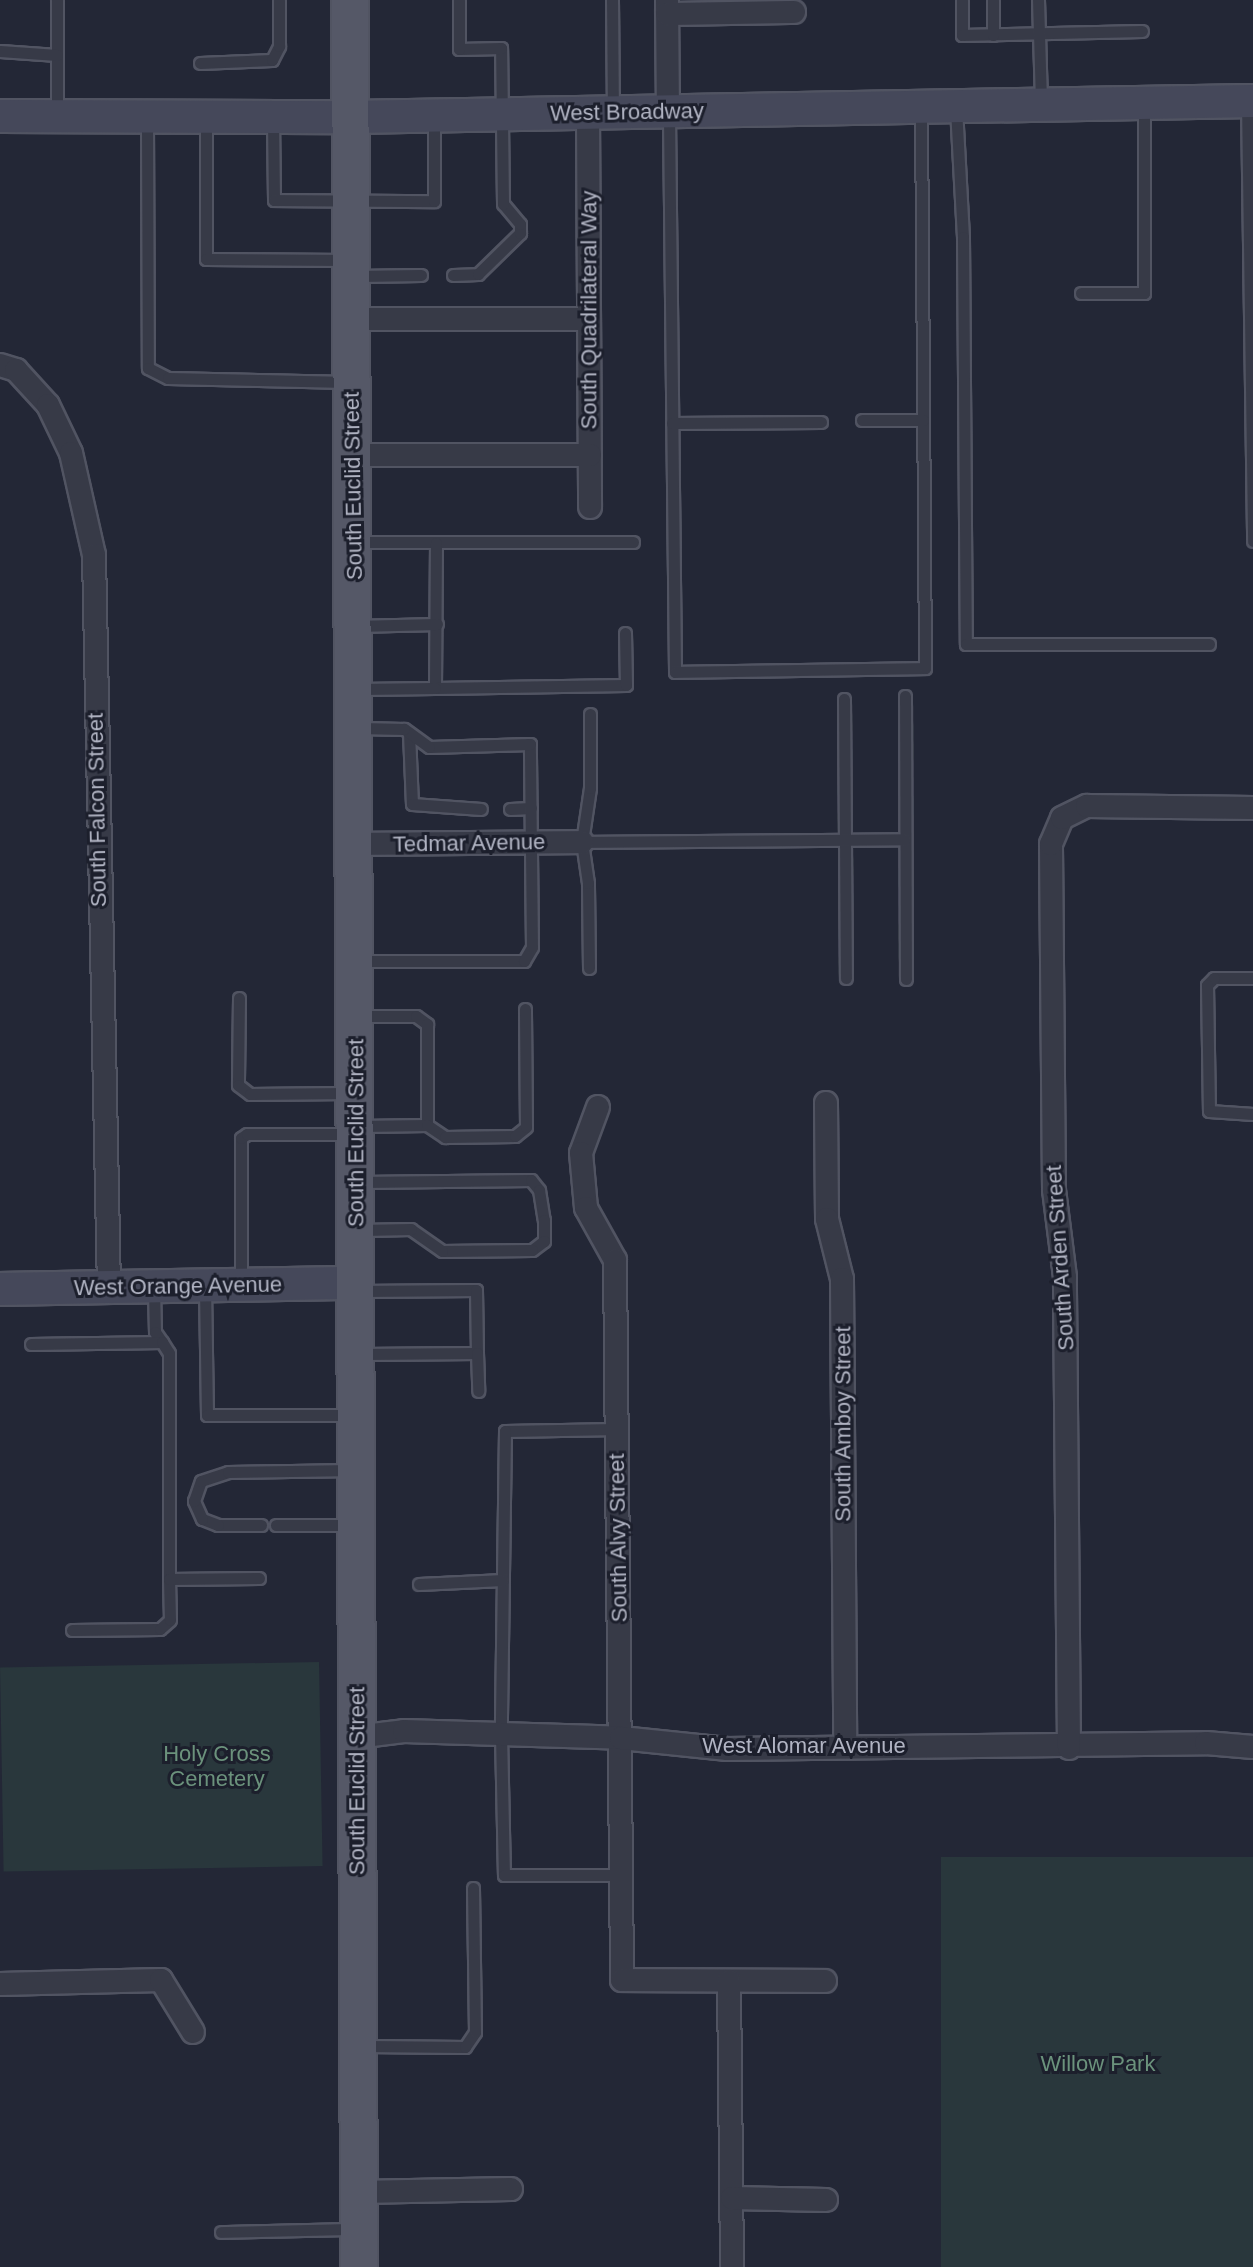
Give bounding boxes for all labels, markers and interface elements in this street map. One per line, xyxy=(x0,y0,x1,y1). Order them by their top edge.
street label: West Broadway xyxy=(550,97,704,127)
street label: South Quadrilateral Way xyxy=(576,191,602,429)
street label: South Euclid Street xyxy=(338,392,368,580)
street label: South Falcon Street xyxy=(82,713,112,907)
street label: Tedmar Avenue xyxy=(392,828,546,858)
street label: South Euclid Street xyxy=(343,1039,369,1227)
street label: South Arden Street xyxy=(1040,1164,1080,1352)
street label: West Orange Avenue xyxy=(73,1271,283,1301)
street label: South Amboy Street xyxy=(830,1326,856,1522)
street label: South Alvy Street xyxy=(603,1453,633,1623)
street label: South Euclid Street xyxy=(344,1687,370,1875)
street label: West Alomar Avenue xyxy=(701,1733,907,1759)
park label: Holy Cross Cemetery xyxy=(163,1740,271,1792)
park label: Willow Park xyxy=(1041,2051,1155,2077)

